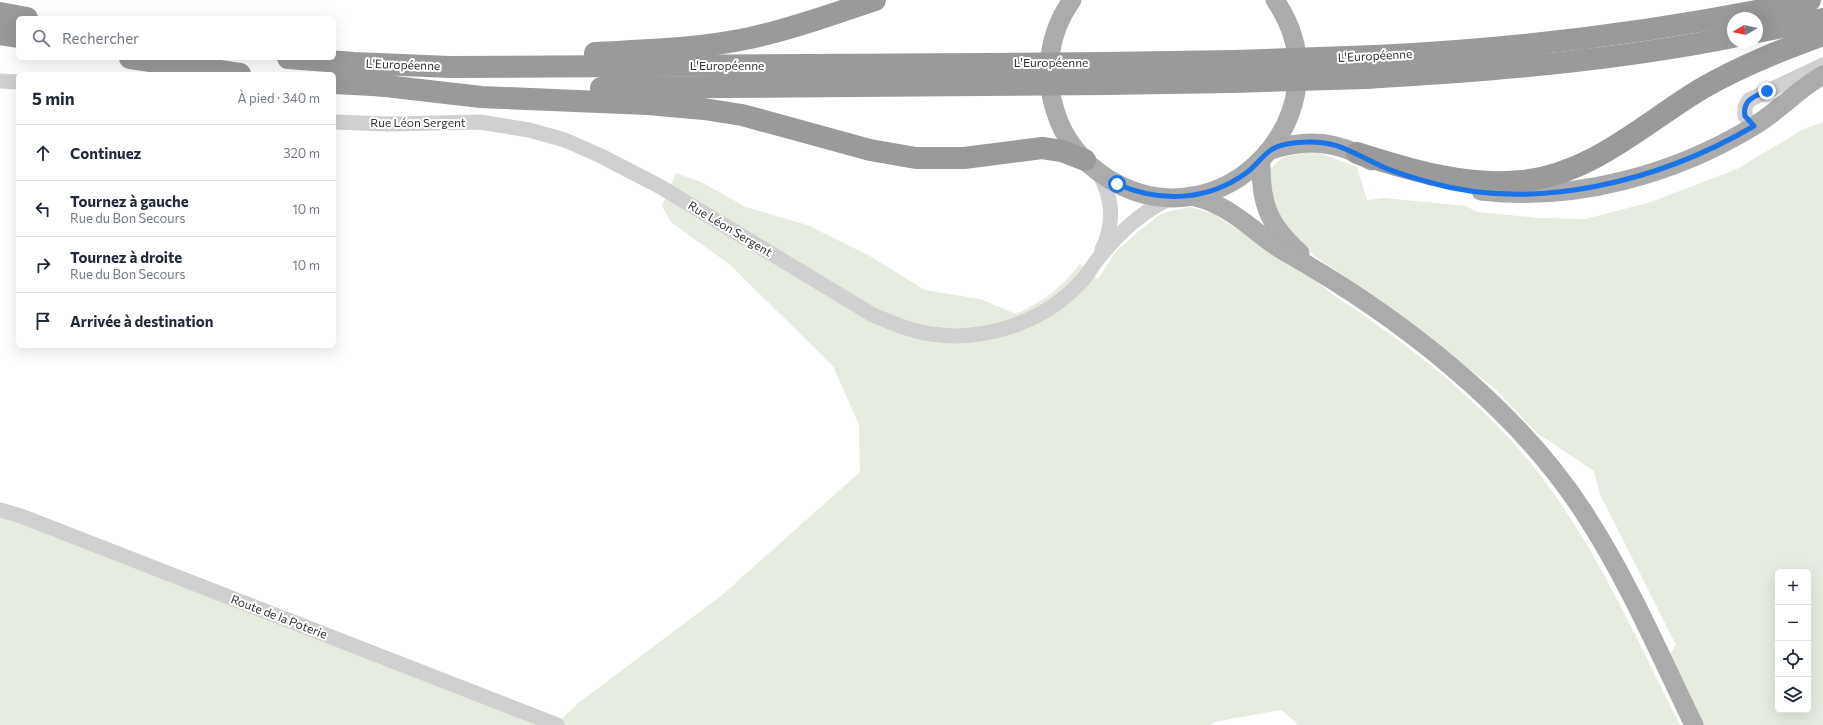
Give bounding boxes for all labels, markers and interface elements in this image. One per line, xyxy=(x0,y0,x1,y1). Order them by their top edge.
north arrow xyxy=(1727,12,1763,48)
search box xyxy=(16,16,336,60)
icon: search xyxy=(30,27,52,49)
text: Rechercher xyxy=(62,29,139,47)
street label: L'Européenne xyxy=(1337,46,1413,64)
street label: L'Européenne xyxy=(1014,55,1088,69)
street label: L'Européenne xyxy=(365,56,441,72)
street label: L'Européenne xyxy=(690,58,764,72)
route end xyxy=(1758,82,1776,100)
text: 5 min xyxy=(32,88,75,109)
text: À pied · 340 m xyxy=(238,90,320,106)
street label: Rue Léon Sergent xyxy=(370,115,466,129)
icon: ahead xyxy=(32,142,54,164)
text: Continuez xyxy=(70,144,141,162)
text: 320 m xyxy=(283,145,320,161)
route start xyxy=(1108,175,1126,193)
text: Tournez à gauche xyxy=(70,192,189,210)
icon: left xyxy=(32,198,54,220)
street label: Rue Léon Sergent xyxy=(686,198,775,259)
text: 10 m xyxy=(292,201,320,217)
text: Rue du Bon Secours xyxy=(70,210,185,226)
text: Tournez à droite xyxy=(70,248,182,266)
icon: right xyxy=(32,254,54,276)
text: 10 m xyxy=(292,257,320,273)
text: Rue du Bon Secours xyxy=(70,266,185,282)
icon: arrive xyxy=(32,310,54,332)
text: Arrivée à destination xyxy=(70,312,213,330)
map controls xyxy=(1775,569,1811,713)
button: + xyxy=(1775,569,1811,605)
street label: Route de la Poterie xyxy=(229,591,329,641)
button: − xyxy=(1775,605,1811,641)
button: locate xyxy=(1775,641,1811,677)
button: layers xyxy=(1775,677,1811,713)

